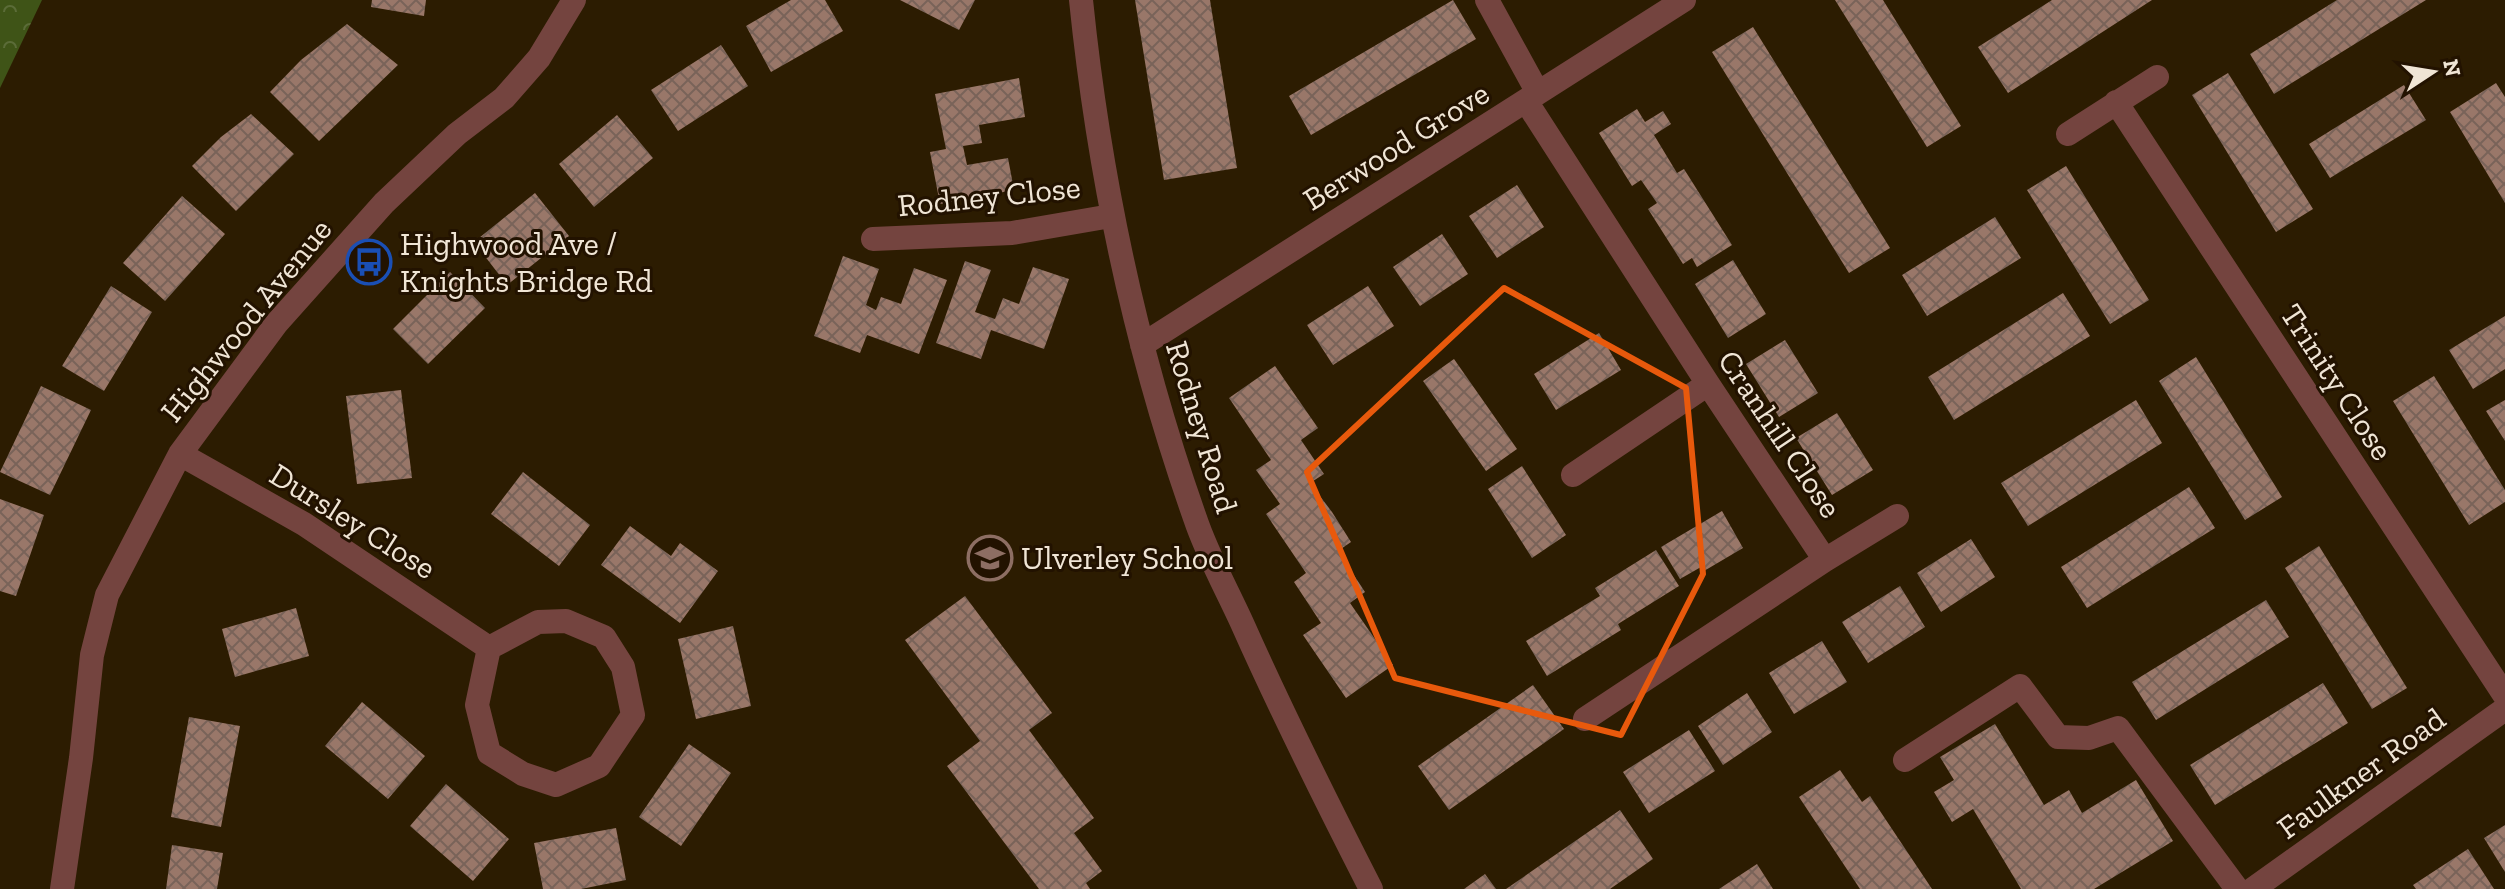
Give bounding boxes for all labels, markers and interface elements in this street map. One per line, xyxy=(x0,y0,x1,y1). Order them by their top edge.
north arrow xyxy=(2393,32,2473,112)
text: N xyxy=(2437,57,2467,79)
street label: Berwood Grove xyxy=(1296,74,1496,218)
street label: Rodney Close xyxy=(896,168,1082,224)
street label: Highwood Avenue xyxy=(153,211,339,429)
place label: Highwood Ave / Knights Bridge Rd xyxy=(400,225,653,300)
bus stop icon: Highwood Ave / Knights Bridge Rd xyxy=(345,238,393,286)
street label: Trinity Close xyxy=(2272,297,2402,467)
street label: Rodney Road xyxy=(1158,336,1246,518)
street label: Cranhill Close xyxy=(1710,343,1850,525)
street label: Dursley Close xyxy=(263,455,443,587)
school or university icon: Ulverley School xyxy=(966,534,1014,582)
place label: Ulverley School xyxy=(1021,539,1233,577)
street label: Faulkner Road xyxy=(2270,699,2453,847)

